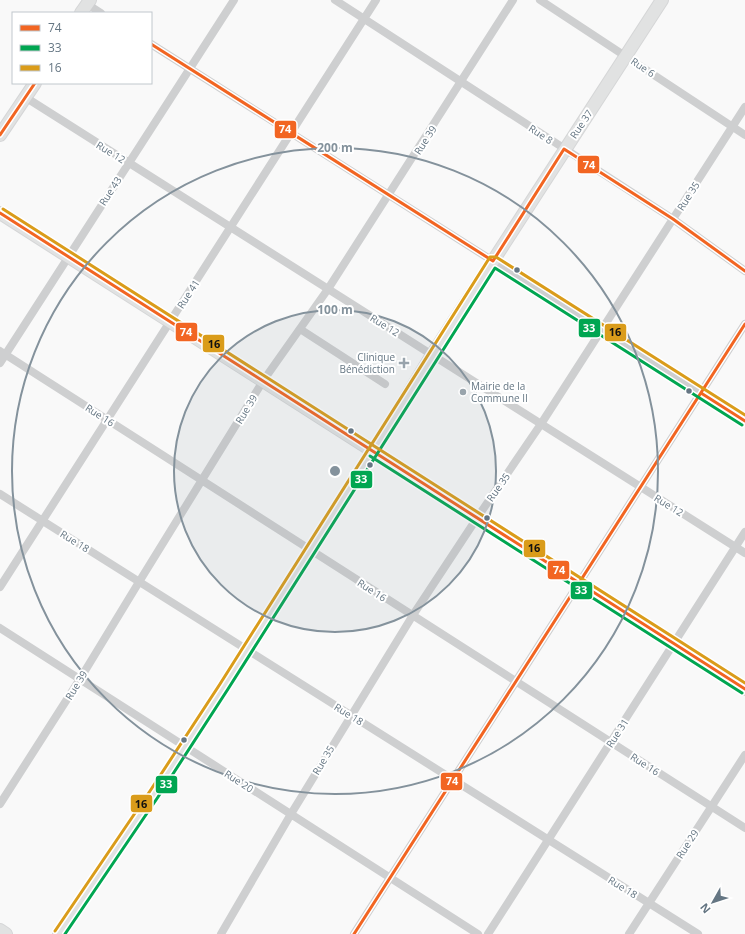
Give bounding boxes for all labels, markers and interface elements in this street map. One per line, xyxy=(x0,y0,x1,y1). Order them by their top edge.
legend xyxy=(12,12,152,84)
text: 74 xyxy=(48,19,62,36)
text: 33 xyxy=(48,39,62,56)
street label: Rue 6 xyxy=(628,54,658,80)
text: 16 xyxy=(48,59,62,76)
street label: Rue 37 xyxy=(566,107,596,141)
line badge: 74 xyxy=(274,120,297,139)
text: 74 xyxy=(279,121,292,136)
street label: Rue 8 xyxy=(526,121,556,147)
street label: Rue 39 xyxy=(410,123,440,157)
street label: Rue 12 xyxy=(94,138,128,167)
text: 200 m xyxy=(317,139,353,156)
line badge: 74 xyxy=(577,155,600,174)
text: 74 xyxy=(583,157,596,172)
street label: Rue 43 xyxy=(95,174,125,208)
street label: Rue 35 xyxy=(673,179,703,213)
unlabelled marker xyxy=(512,265,522,275)
street label: Rue 41 xyxy=(173,277,203,311)
text: 100 m xyxy=(317,301,353,318)
street label: Rue 12 xyxy=(368,311,402,340)
line badge: 33 xyxy=(578,318,601,338)
text: 33 xyxy=(583,320,595,335)
line badge: 74 xyxy=(175,322,198,342)
line badge: 16 xyxy=(604,323,627,342)
text: 74 xyxy=(180,324,193,339)
text: 16 xyxy=(609,324,621,339)
line badge: 16 xyxy=(202,334,225,353)
text: 16 xyxy=(208,336,220,351)
place label: Clinique Bénédiction xyxy=(340,350,395,376)
marker: Clinique Bénédiction xyxy=(398,357,410,369)
place label: Mairie de la Commune II xyxy=(471,379,528,405)
unlabelled marker xyxy=(684,386,694,396)
marker: Mairie de la Commune II xyxy=(458,387,468,397)
street label: Rue 39 xyxy=(232,391,260,426)
street label: Rue 16 xyxy=(83,400,117,430)
unlabelled marker xyxy=(346,426,356,436)
unlabelled marker xyxy=(365,460,375,470)
centre of rings xyxy=(328,464,342,478)
line badge: 33 xyxy=(350,470,373,489)
street label: Rue 35 xyxy=(483,470,513,504)
text: 33 xyxy=(355,471,367,486)
street label: Rue 12 xyxy=(652,491,686,520)
unlabelled marker xyxy=(482,513,492,523)
street label: Rue 18 xyxy=(58,527,92,556)
line badge: 16 xyxy=(523,539,546,558)
text: 16 xyxy=(528,540,540,555)
line badge: 74 xyxy=(547,560,570,580)
text: 74 xyxy=(553,562,566,577)
street label: Rue 16 xyxy=(355,575,389,605)
line badge: 33 xyxy=(570,581,593,600)
text: 33 xyxy=(575,582,587,597)
street label: Rue 39 xyxy=(62,668,91,702)
street label: Rue 18 xyxy=(332,700,366,729)
street label: Rue 31 xyxy=(602,716,632,750)
unlabelled marker xyxy=(179,735,189,745)
street label: Rue 35 xyxy=(309,742,337,777)
street label: Rue 16 xyxy=(628,749,662,779)
street label: Rue 20 xyxy=(222,766,256,796)
line badge: 74 xyxy=(440,772,463,791)
text: 74 xyxy=(446,773,459,788)
line badge: 33 xyxy=(155,775,178,794)
text: 33 xyxy=(160,776,172,791)
line badge: 16 xyxy=(130,794,153,813)
text: 16 xyxy=(135,796,147,811)
street label: Rue 29 xyxy=(672,827,702,861)
street label: Rue 18 xyxy=(606,873,640,902)
north arrow xyxy=(693,882,733,922)
text: N xyxy=(696,900,713,917)

